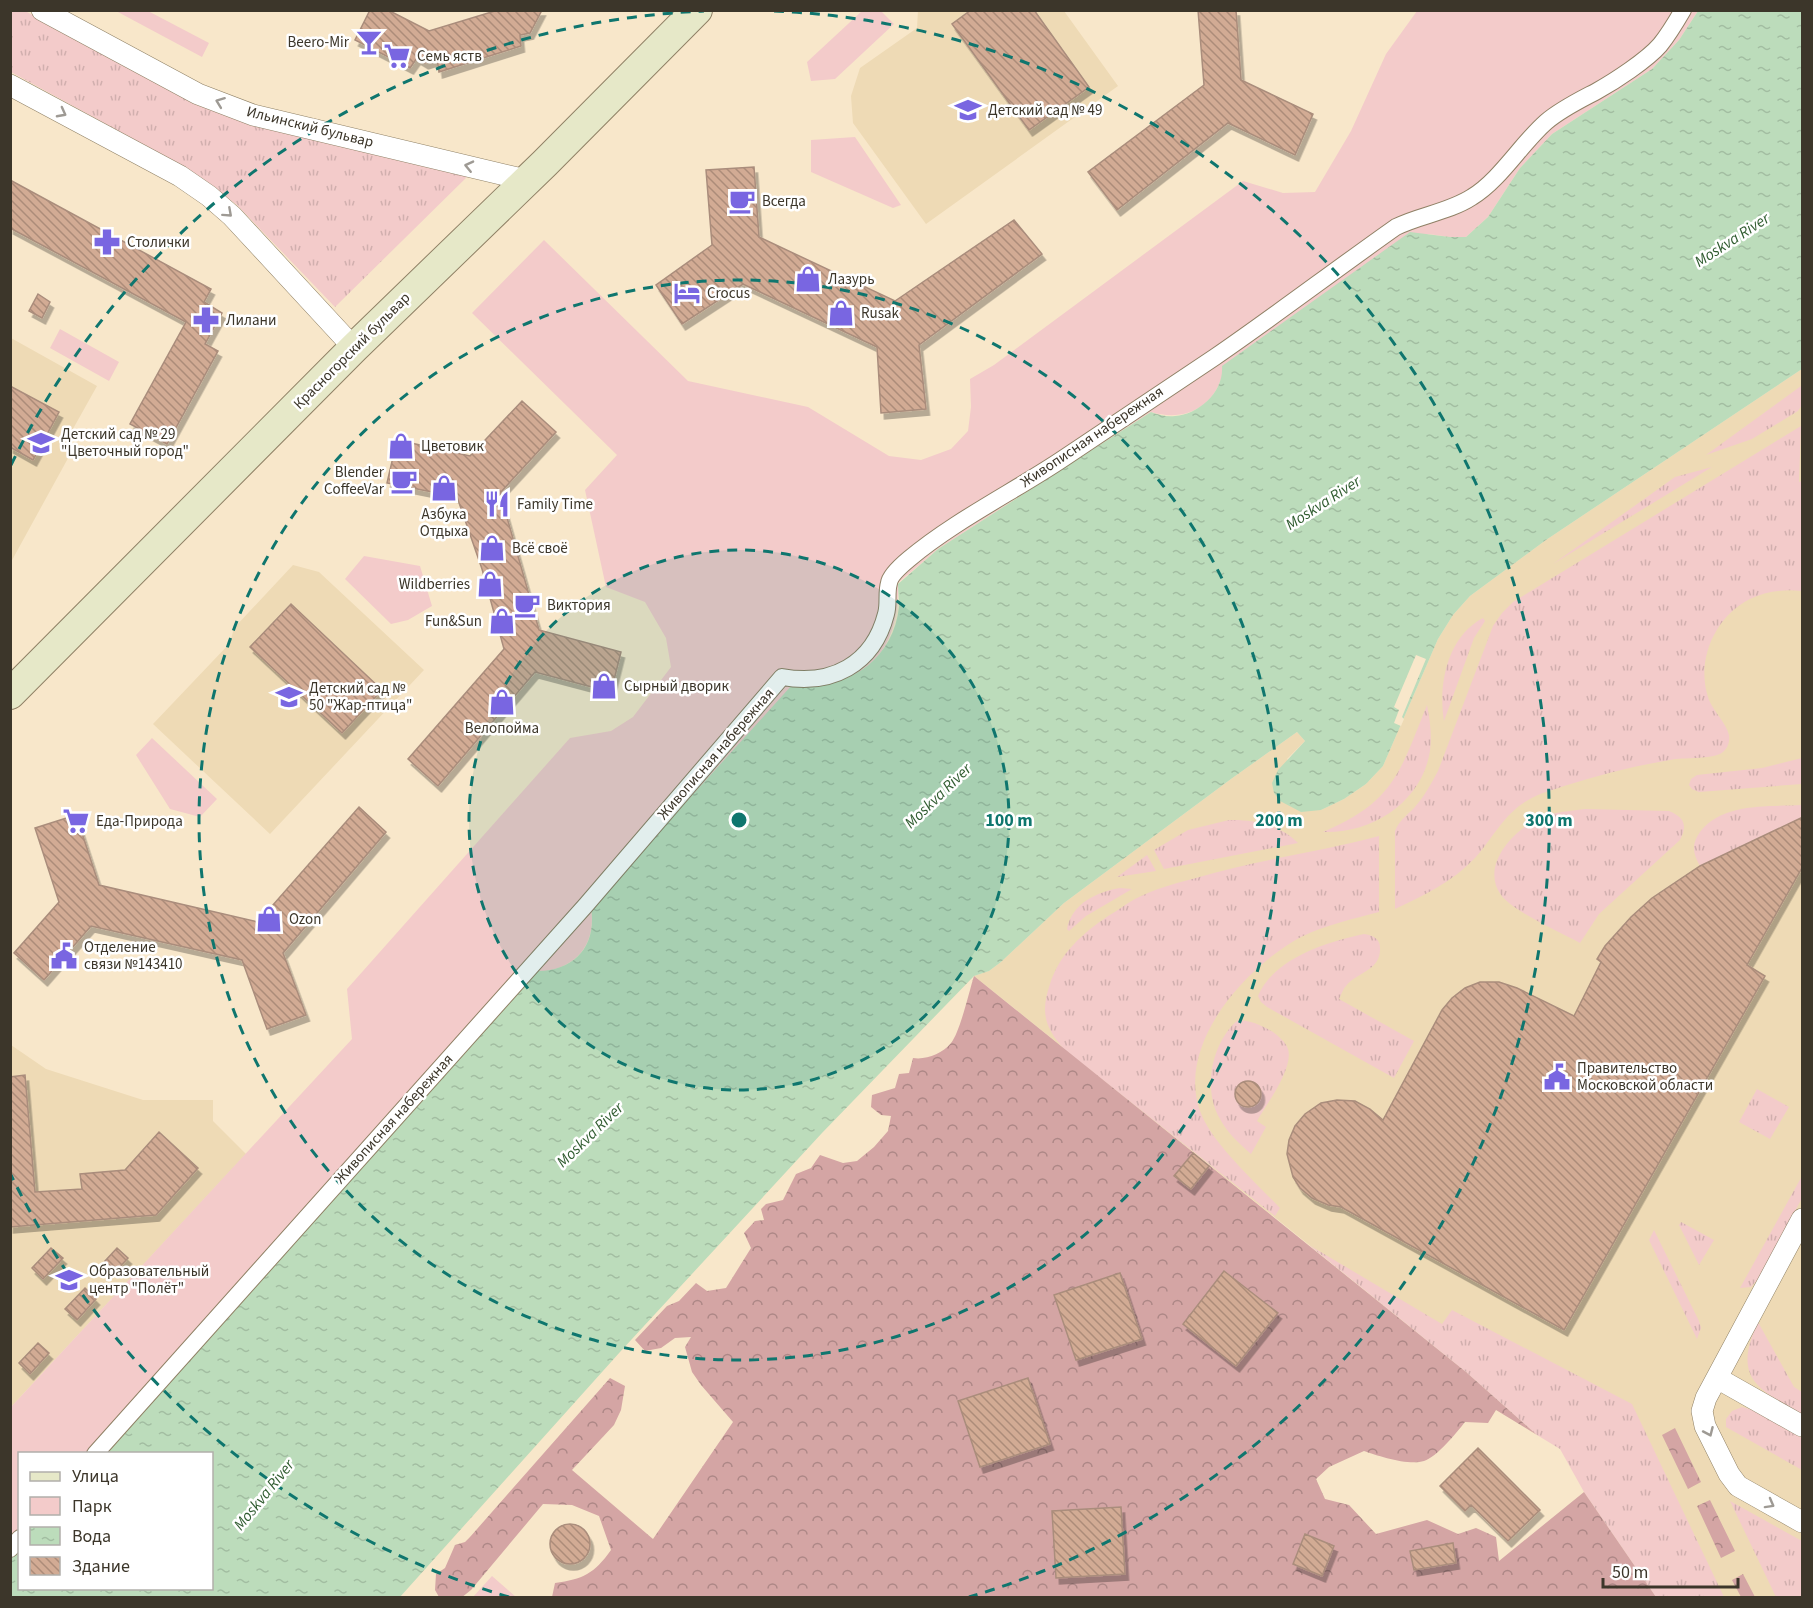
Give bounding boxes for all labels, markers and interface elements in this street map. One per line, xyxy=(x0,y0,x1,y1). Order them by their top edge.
bar icon: Beero-Mir xyxy=(354,27,384,57)
place label: Beero-Mir xyxy=(288,32,350,53)
supermarket icon: Семь яств xyxy=(382,41,412,71)
place label: Семь яств xyxy=(417,46,482,67)
school or university icon: Детский сад № 49 xyxy=(953,95,983,125)
one-way arrow xyxy=(215,97,226,109)
place label: Детский сад № 49 xyxy=(988,100,1102,121)
street label: Ильинский бульвар xyxy=(244,101,376,153)
one-way arrow xyxy=(56,106,66,117)
one-way arrow xyxy=(465,160,475,173)
cafe icon: Всегда xyxy=(727,186,757,216)
place label: Всегда xyxy=(762,191,806,212)
one-way arrow xyxy=(222,206,232,217)
water label: Moskva River xyxy=(1690,207,1775,272)
pharmacy icon: Столички xyxy=(92,227,122,257)
place label: Столички xyxy=(127,232,190,253)
shop icon: Лазурь xyxy=(793,264,823,294)
place label: Лазурь xyxy=(828,269,875,290)
hotel icon: Crocus xyxy=(672,278,702,308)
place label: Crocus xyxy=(707,283,750,304)
street label: Красногорский бульвар xyxy=(289,288,415,414)
shop icon: Rusak xyxy=(826,298,856,328)
place label: Rusak xyxy=(861,303,900,324)
pharmacy icon: Лилани xyxy=(191,305,221,335)
place label: Лилани xyxy=(226,310,276,331)
street label: Живописная набережная xyxy=(1016,381,1168,493)
place label: Детский сад № 29 "Цветочный город" xyxy=(61,424,189,462)
school or university icon: Детский сад № 29 "Цветочный город" xyxy=(26,428,56,458)
shop icon: Цветовик xyxy=(386,431,416,461)
place label: Цветовик xyxy=(421,436,485,457)
place label: Blender CoffeeVar xyxy=(324,462,385,500)
cafe icon: Blender CoffeeVar xyxy=(389,466,419,496)
water label: Moskva River xyxy=(1281,470,1366,535)
shop icon: Азбука Отдыха xyxy=(429,473,459,503)
restaurant icon: Family Time xyxy=(482,489,512,519)
place label: Family Time xyxy=(517,494,593,515)
place label: Азбука Отдыха xyxy=(420,504,468,542)
shop icon: Всё своё xyxy=(477,533,507,563)
place label: Всё своё xyxy=(512,538,568,559)
shop icon: Wildberries xyxy=(475,569,505,599)
place label: Wildberries xyxy=(399,574,470,595)
cafe icon: Виктория xyxy=(512,590,542,620)
place label: Виктория xyxy=(547,595,611,616)
shop icon: Fun&Sun xyxy=(487,606,517,636)
place label: Fun&Sun xyxy=(425,611,482,632)
shop icon: Сырный дворик xyxy=(589,671,619,701)
place label: Сырный дворик xyxy=(624,676,730,697)
place label: Детский сад № 50 "Жар-птица" xyxy=(309,678,412,716)
school or university icon: Детский сад № 50 "Жар-птица" xyxy=(274,682,304,712)
street label: Живописная набережная xyxy=(653,684,779,824)
shop icon: Велопойма xyxy=(487,687,517,717)
place label: Велопойма xyxy=(465,718,539,739)
water label: Moskva River xyxy=(900,757,977,834)
supermarket icon: Еда-Природа xyxy=(61,806,91,836)
text: 100 m xyxy=(985,808,1033,833)
text: 200 m xyxy=(1255,808,1303,833)
text: 300 m xyxy=(1525,808,1573,833)
centre of rings xyxy=(729,810,749,830)
place label: Еда-Природа xyxy=(96,811,183,832)
shop icon: Ozon xyxy=(254,904,284,934)
place label: Ozon xyxy=(289,909,321,930)
place label: Отделение связи №143410 xyxy=(84,937,183,975)
public building icon: Отделение связи №143410 xyxy=(49,941,79,971)
street label: Живописная набережная xyxy=(330,1049,458,1189)
place label: Правительство Московской области xyxy=(1577,1058,1713,1096)
public building icon: Правительство Московской области xyxy=(1542,1062,1572,1092)
water label: Moskva River xyxy=(552,1096,629,1173)
place label: Образовательный центр "Полёт" xyxy=(89,1261,209,1299)
school or university icon: Образовательный центр "Полёт" xyxy=(54,1265,84,1295)
one-way arrow xyxy=(1701,1426,1713,1437)
legend xyxy=(18,1452,213,1590)
water label: Moskva River xyxy=(229,1454,300,1535)
text: Улица xyxy=(72,1464,119,1489)
text: Парк xyxy=(72,1494,112,1519)
one-way arrow xyxy=(1764,1497,1774,1508)
text: Вода xyxy=(72,1524,111,1549)
scale bar xyxy=(1603,1551,1738,1589)
text: Здание xyxy=(72,1554,130,1579)
text: 50 m xyxy=(1612,1560,1648,1585)

